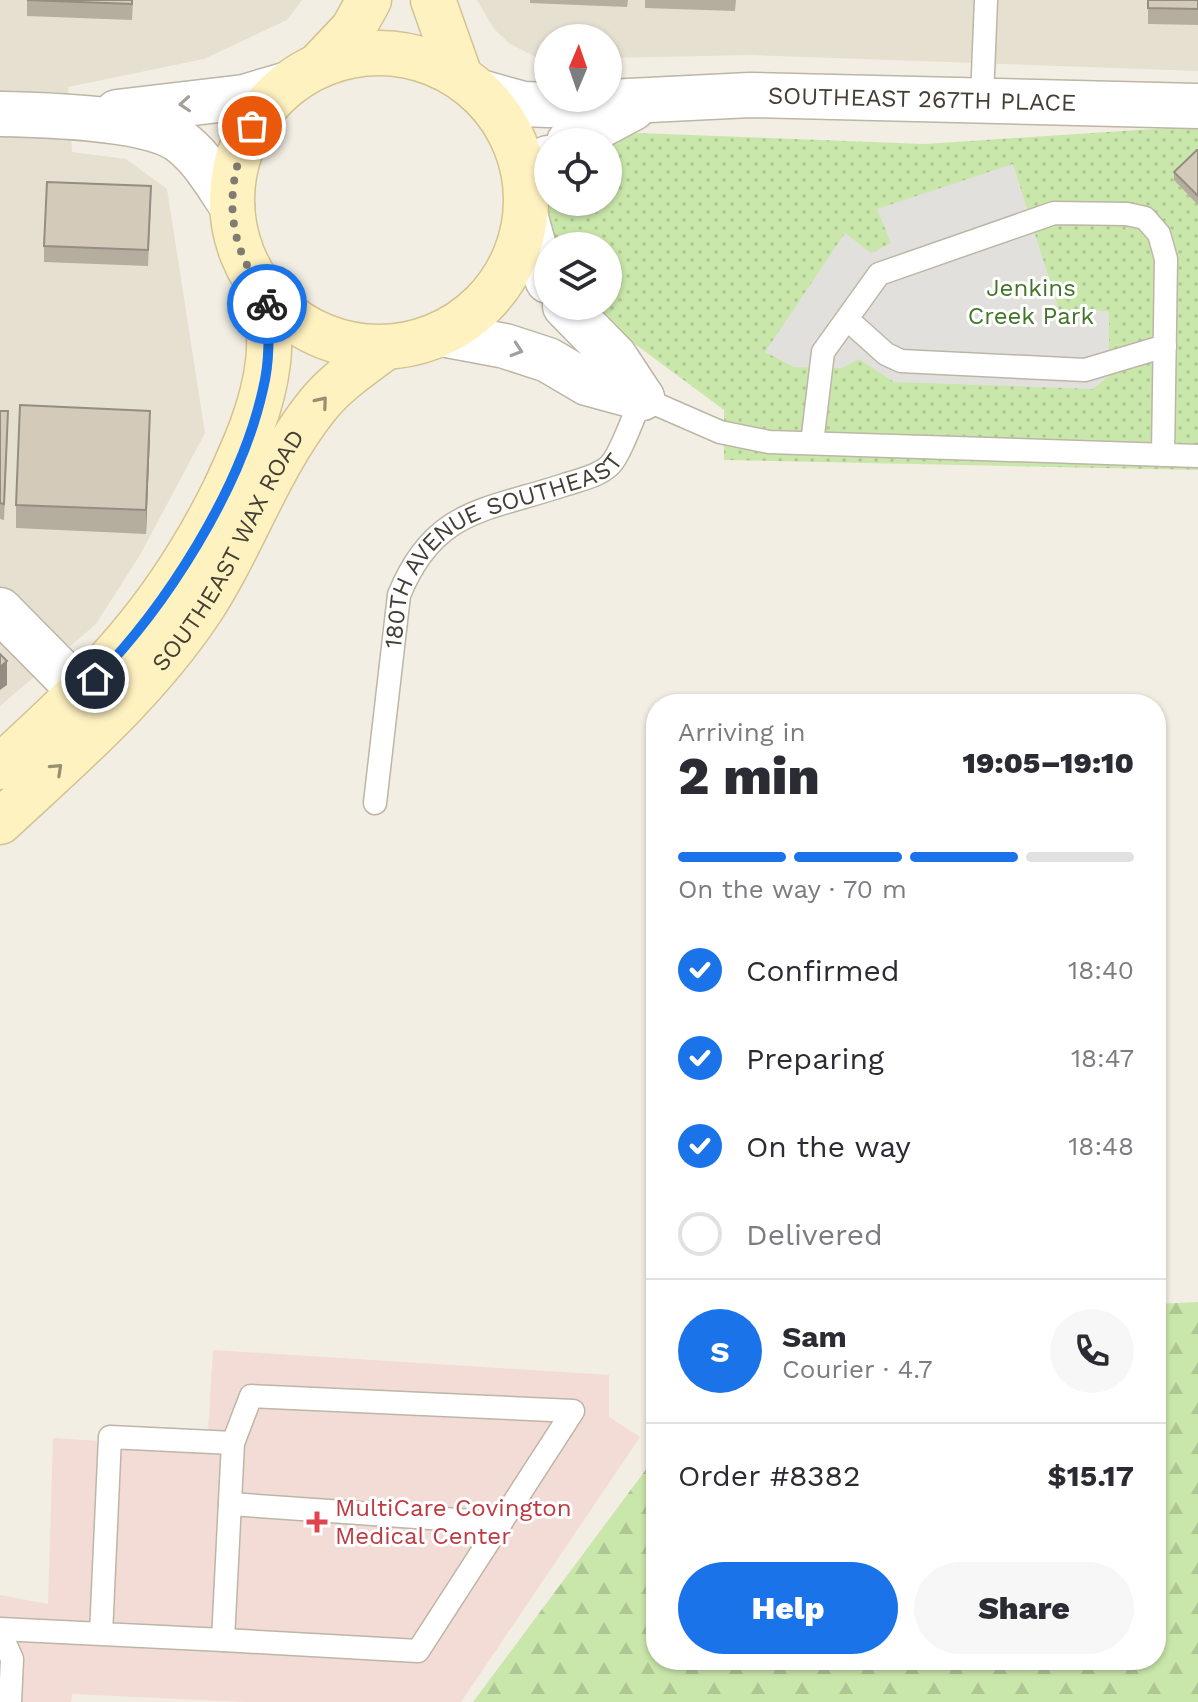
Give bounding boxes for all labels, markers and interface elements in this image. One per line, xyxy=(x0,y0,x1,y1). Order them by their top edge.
north arrow xyxy=(534,24,622,112)
map controls xyxy=(534,24,622,320)
street label: SOUTHEAST 267TH PLACE xyxy=(768,81,1077,117)
pin xyxy=(218,92,286,160)
one-way arrow xyxy=(178,95,191,112)
icon: bag xyxy=(230,104,274,148)
button: locate xyxy=(534,128,622,216)
button: layers xyxy=(534,232,622,320)
courier xyxy=(227,264,307,344)
park label: Jenkins Creek Park xyxy=(968,274,1095,330)
icon: bike xyxy=(245,282,289,326)
one-way arrow xyxy=(510,341,524,357)
one-way arrow xyxy=(312,396,327,411)
street label: SOUTHEAST WAX ROAD xyxy=(146,424,310,677)
street label: 180TH AVENUE SOUTHEAST xyxy=(379,448,628,650)
pin xyxy=(61,645,129,713)
icon: home xyxy=(73,657,117,701)
text: Arriving in xyxy=(678,717,806,747)
text: 19:05–19:10 xyxy=(963,745,1134,780)
text: 2 min xyxy=(678,746,820,807)
one-way arrow xyxy=(48,764,63,778)
text: On the way · 70 m xyxy=(678,874,907,904)
icon: check xyxy=(678,948,722,992)
text: Confirmed xyxy=(746,953,900,988)
text: 18:40 xyxy=(1068,955,1134,985)
icon: check xyxy=(678,1036,722,1080)
text: Preparing xyxy=(746,1041,884,1076)
text: 18:47 xyxy=(1071,1043,1134,1073)
icon: check xyxy=(678,1124,722,1168)
text: On the way xyxy=(746,1129,911,1164)
text: 18:48 xyxy=(1068,1131,1134,1161)
text: Delivered xyxy=(746,1217,883,1252)
button: phone xyxy=(1050,1309,1134,1393)
text: Sam xyxy=(782,1319,847,1354)
text: S xyxy=(710,1334,730,1369)
text: Courier · 4.7 xyxy=(782,1354,932,1384)
text: Order #8382 xyxy=(678,1458,860,1493)
text: $15.17 xyxy=(1048,1458,1134,1493)
place label: MultiCare Covington Medical Center xyxy=(335,1494,572,1550)
marker: MultiCare Covington Medical Center xyxy=(306,1511,328,1533)
button: Help xyxy=(678,1562,898,1654)
button: Share xyxy=(914,1562,1134,1654)

